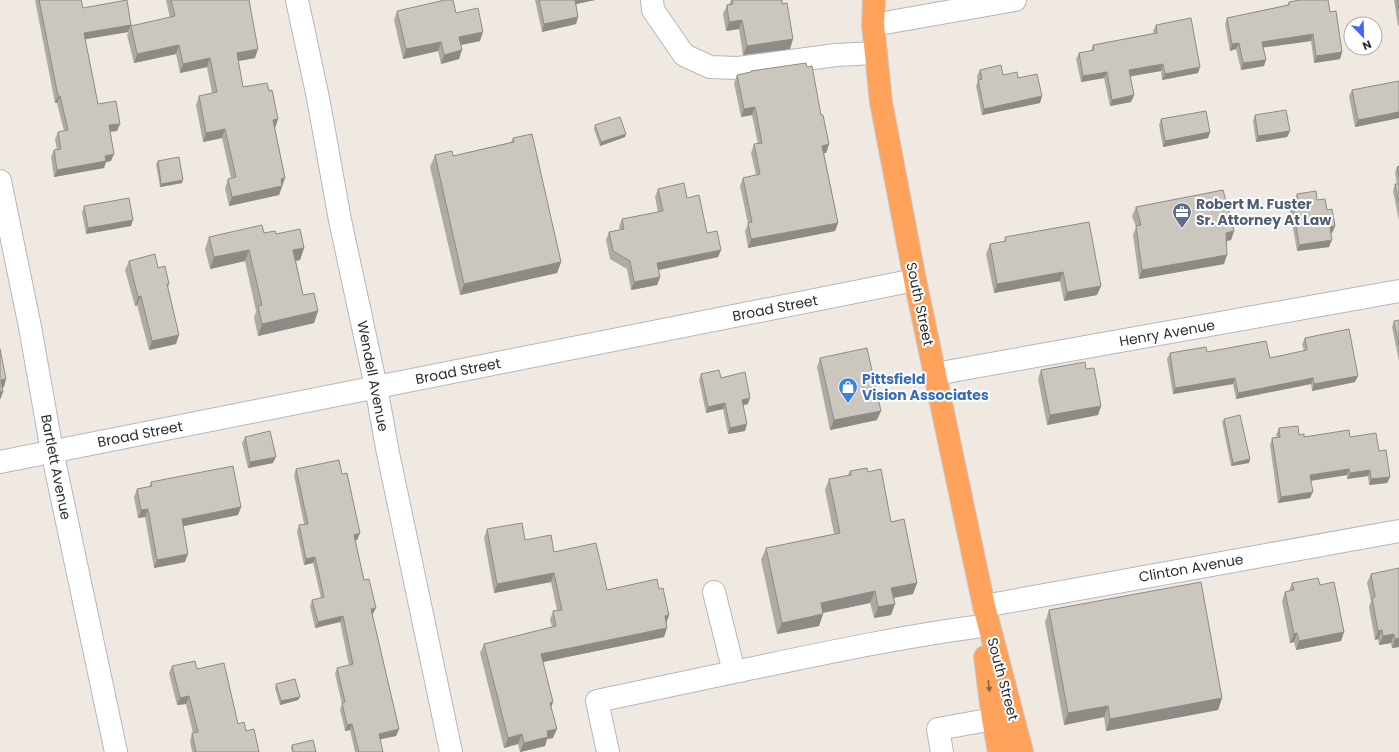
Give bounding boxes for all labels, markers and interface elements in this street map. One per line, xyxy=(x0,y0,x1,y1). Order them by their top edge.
north arrow xyxy=(1343,16,1383,56)
text: N xyxy=(1360,36,1374,54)
place label: Robert M. Fuster Sr. Attorney At Law xyxy=(1196,194,1332,230)
office icon: Robert M. Fuster Sr. Attorney At Law xyxy=(1171,201,1193,229)
street label: South Street xyxy=(901,260,939,348)
street label: Broad Street xyxy=(731,290,819,326)
street label: Henry Avenue xyxy=(1118,315,1217,351)
street label: Wendell Avenue xyxy=(352,319,394,434)
street label: Broad Street xyxy=(414,353,502,389)
place label: Pittsfield Vision Associates xyxy=(862,369,989,405)
shop icon: Pittsfield Vision Associates xyxy=(837,376,859,404)
street label: Bartlett Avenue xyxy=(36,413,76,522)
street label: Broad Street xyxy=(96,416,184,452)
street label: Clinton Avenue xyxy=(1137,549,1245,587)
street label: South Street xyxy=(982,635,1024,723)
one-way arrow xyxy=(986,680,992,692)

